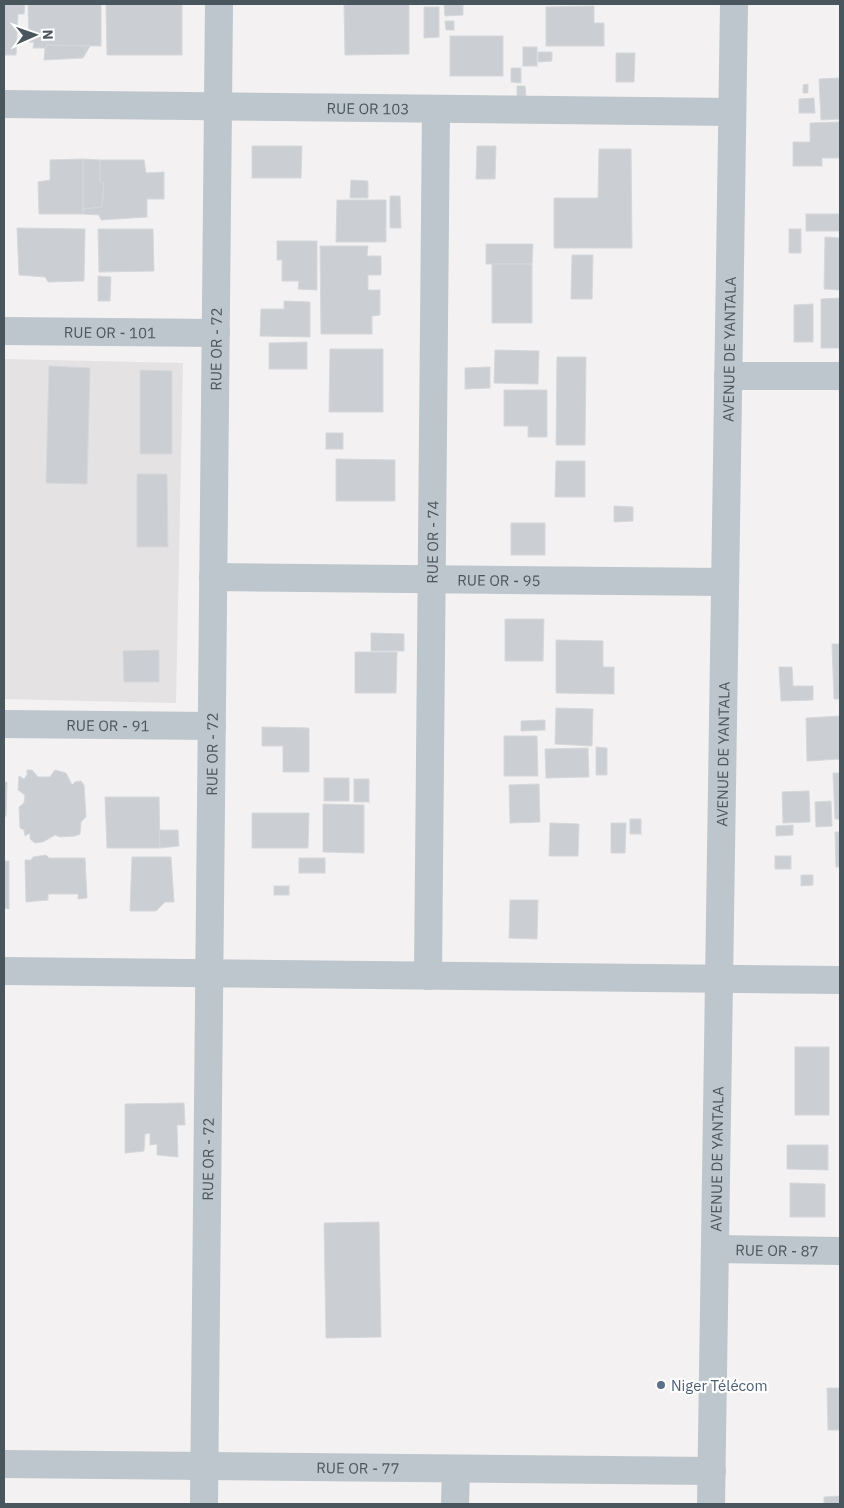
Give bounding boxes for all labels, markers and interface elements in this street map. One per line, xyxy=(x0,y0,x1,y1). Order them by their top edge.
north arrow xyxy=(10,10,60,60)
text: N xyxy=(39,29,57,40)
street label: RUE OR 103 xyxy=(327,98,409,118)
street label: AVENUE DE YANTALA xyxy=(718,276,739,422)
street label: RUE OR - 72 xyxy=(206,307,225,391)
street label: RUE OR - 101 xyxy=(64,322,156,342)
street label: RUE OR - 74 xyxy=(422,500,442,584)
street label: RUE OR - 95 xyxy=(457,570,541,590)
street label: AVENUE DE YANTALA xyxy=(712,681,733,827)
street label: RUE OR - 72 xyxy=(202,712,221,796)
street label: RUE OR - 91 xyxy=(66,715,150,735)
street label: AVENUE DE YANTALA xyxy=(706,1086,727,1232)
street label: RUE OR - 72 xyxy=(198,1117,217,1201)
street label: RUE OR - 87 xyxy=(735,1240,819,1260)
place label: Niger Télécom xyxy=(671,1376,768,1395)
marker: Niger Télécom xyxy=(655,1379,667,1391)
street label: RUE OR - 77 xyxy=(316,1458,400,1477)

